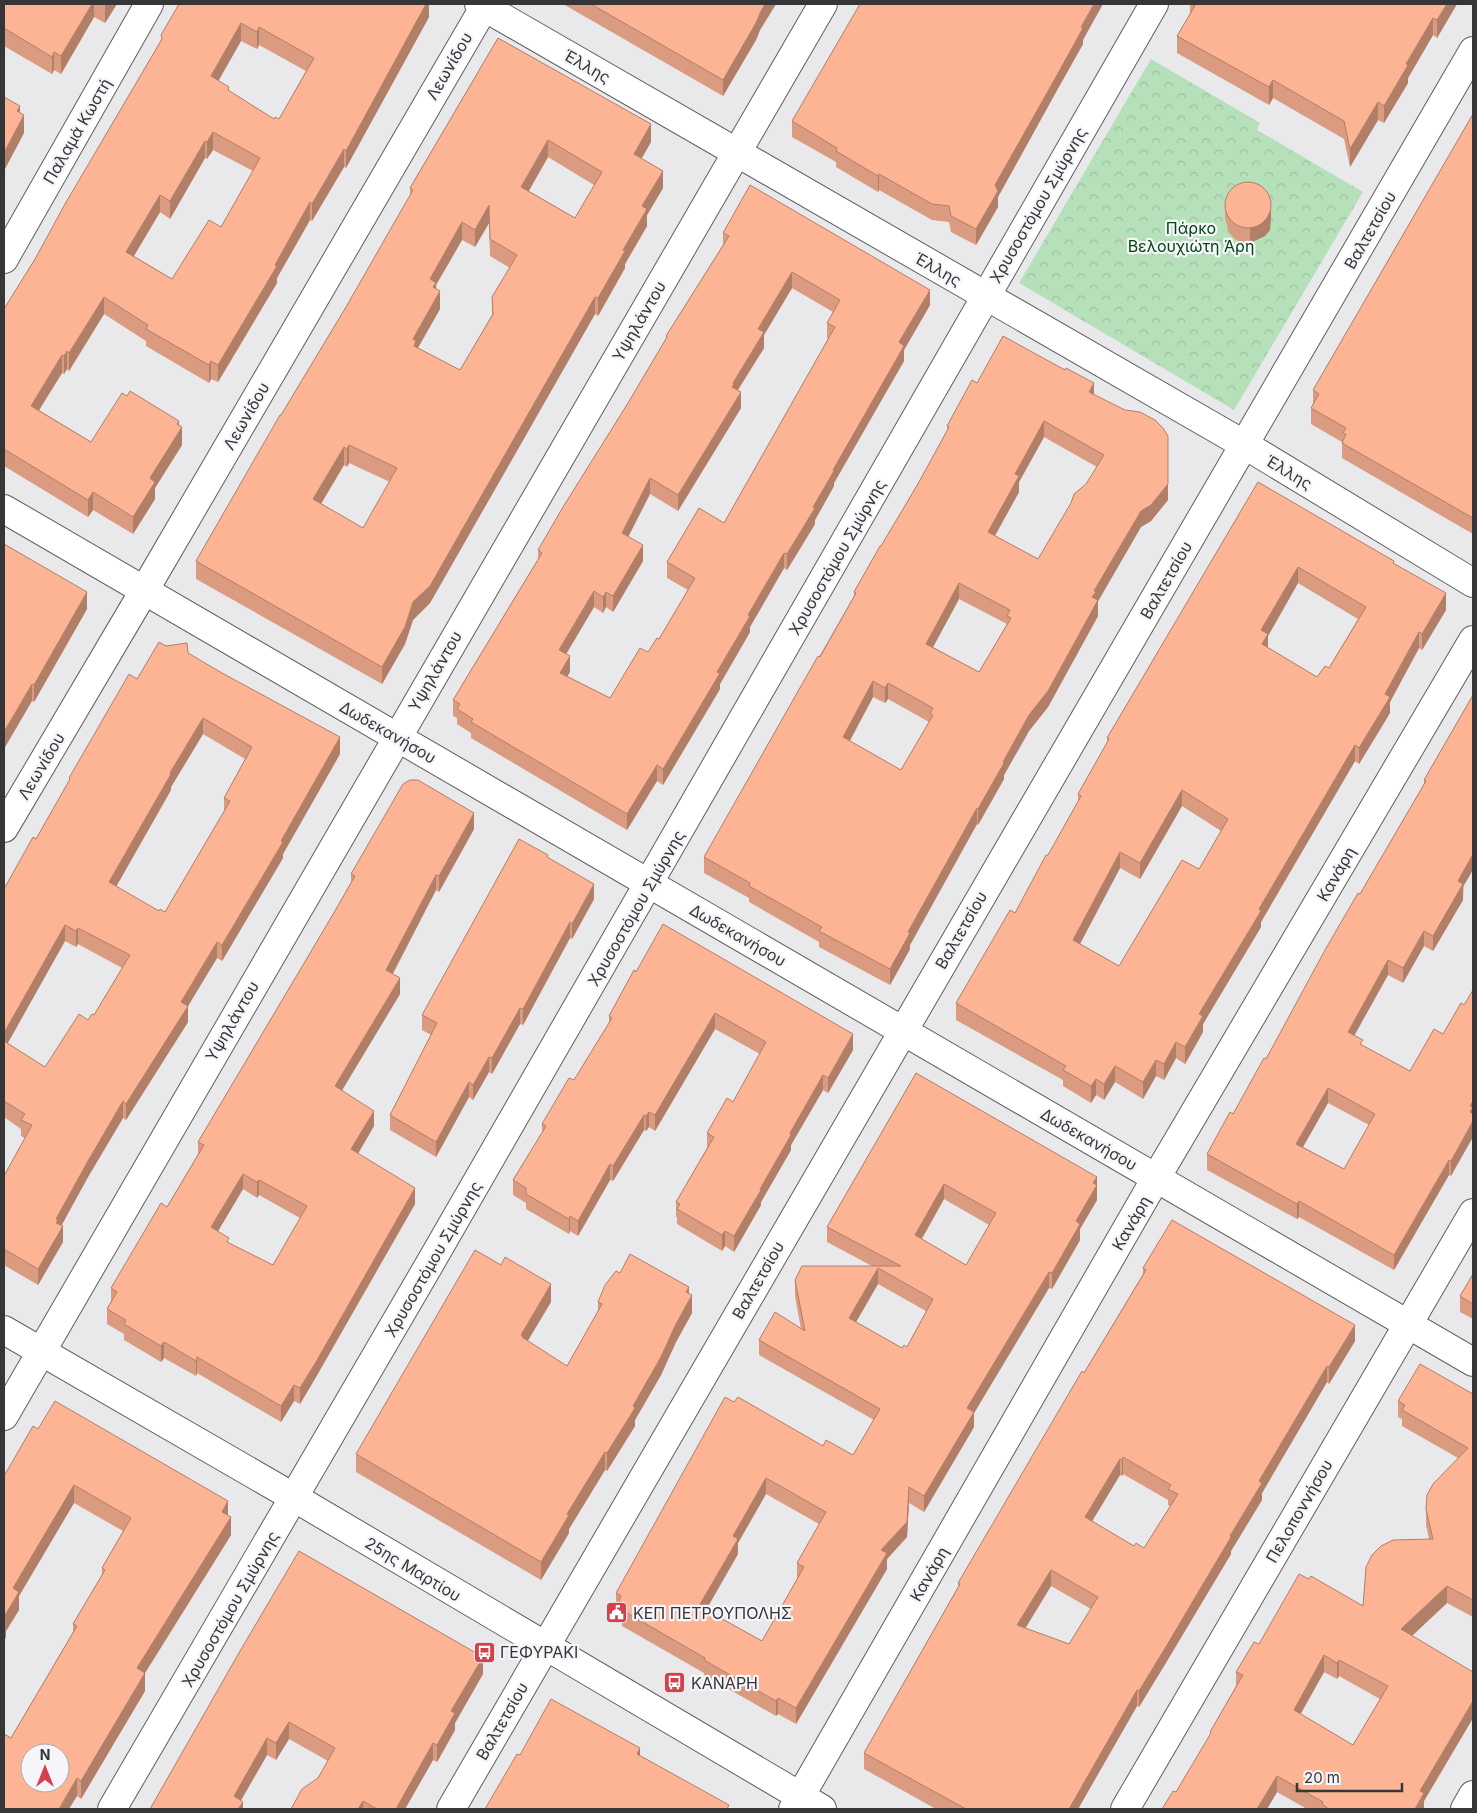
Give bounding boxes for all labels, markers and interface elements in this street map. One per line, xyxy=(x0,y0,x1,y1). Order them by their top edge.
street label: Λεωνίδου xyxy=(422,29,476,103)
street label: Έλλης xyxy=(560,45,614,87)
street label: Παλαμά Κωστή xyxy=(39,74,115,188)
street label: Χρυσοστόμου Σμύρνης xyxy=(985,123,1091,287)
street label: Βαλτετσίου xyxy=(1340,188,1400,272)
park label: Πάρκο Βελουχιώτη Άρη xyxy=(1128,218,1254,256)
street label: Έλλης xyxy=(911,248,965,290)
street label: Υψηλάντου xyxy=(608,277,670,365)
street label: Λεωνίδου xyxy=(219,379,273,453)
street label: Έλλης xyxy=(1262,450,1316,494)
street label: Χρυσοστόμου Σμύρνης xyxy=(784,475,890,639)
street label: Βαλτετσίου xyxy=(1136,538,1196,622)
street label: Υψηλάντου xyxy=(404,627,466,715)
street label: Δωδεκανήσου xyxy=(336,696,440,768)
street label: Λεωνίδου xyxy=(13,729,69,803)
street label: Χρυσοστόμου Σμύρνης xyxy=(583,826,689,990)
street label: Κανάρη xyxy=(1312,843,1360,905)
street label: Βαλτετσίου xyxy=(931,888,991,972)
street label: Δωδεκανήσου xyxy=(686,899,790,971)
street label: Υψηλάντου xyxy=(201,977,263,1065)
street label: Δωδεκανήσου xyxy=(1037,1103,1141,1175)
street label: Χρυσοστόμου Σμύρνης xyxy=(380,1177,486,1341)
street label: Κανάρη xyxy=(1107,1192,1155,1254)
street label: Βαλτετσίου xyxy=(728,1238,788,1322)
street label: Πελοποννήσου xyxy=(1261,1456,1337,1566)
street label: Χρυσοστόμου Σμύρνης xyxy=(177,1527,283,1691)
street label: 25ης Μαρτίου xyxy=(361,1533,465,1605)
street label: Κανάρη xyxy=(905,1543,953,1605)
public building icon: ΚΕΠ ΠΕΤΡΟΥΠΟΛΗΣ xyxy=(605,1601,629,1625)
place label: ΚΕΠ ΠΕΤΡΟΥΠΟΛΗΣ xyxy=(633,1603,792,1623)
bus stop icon: ΓΕΦΥΡΑΚΙ xyxy=(472,1640,496,1664)
place label: ΓΕΦΥΡΑΚΙ xyxy=(500,1642,578,1662)
bus stop icon: ΚΑΝΑΡΗ xyxy=(663,1671,687,1695)
place label: ΚΑΝΑΡΗ xyxy=(691,1673,758,1693)
street label: Βαλτετσίου xyxy=(472,1679,532,1763)
north arrow xyxy=(20,1743,70,1793)
text: N xyxy=(40,1746,50,1763)
scale bar xyxy=(1297,1760,1402,1792)
text: 20 m xyxy=(1304,1768,1340,1787)

